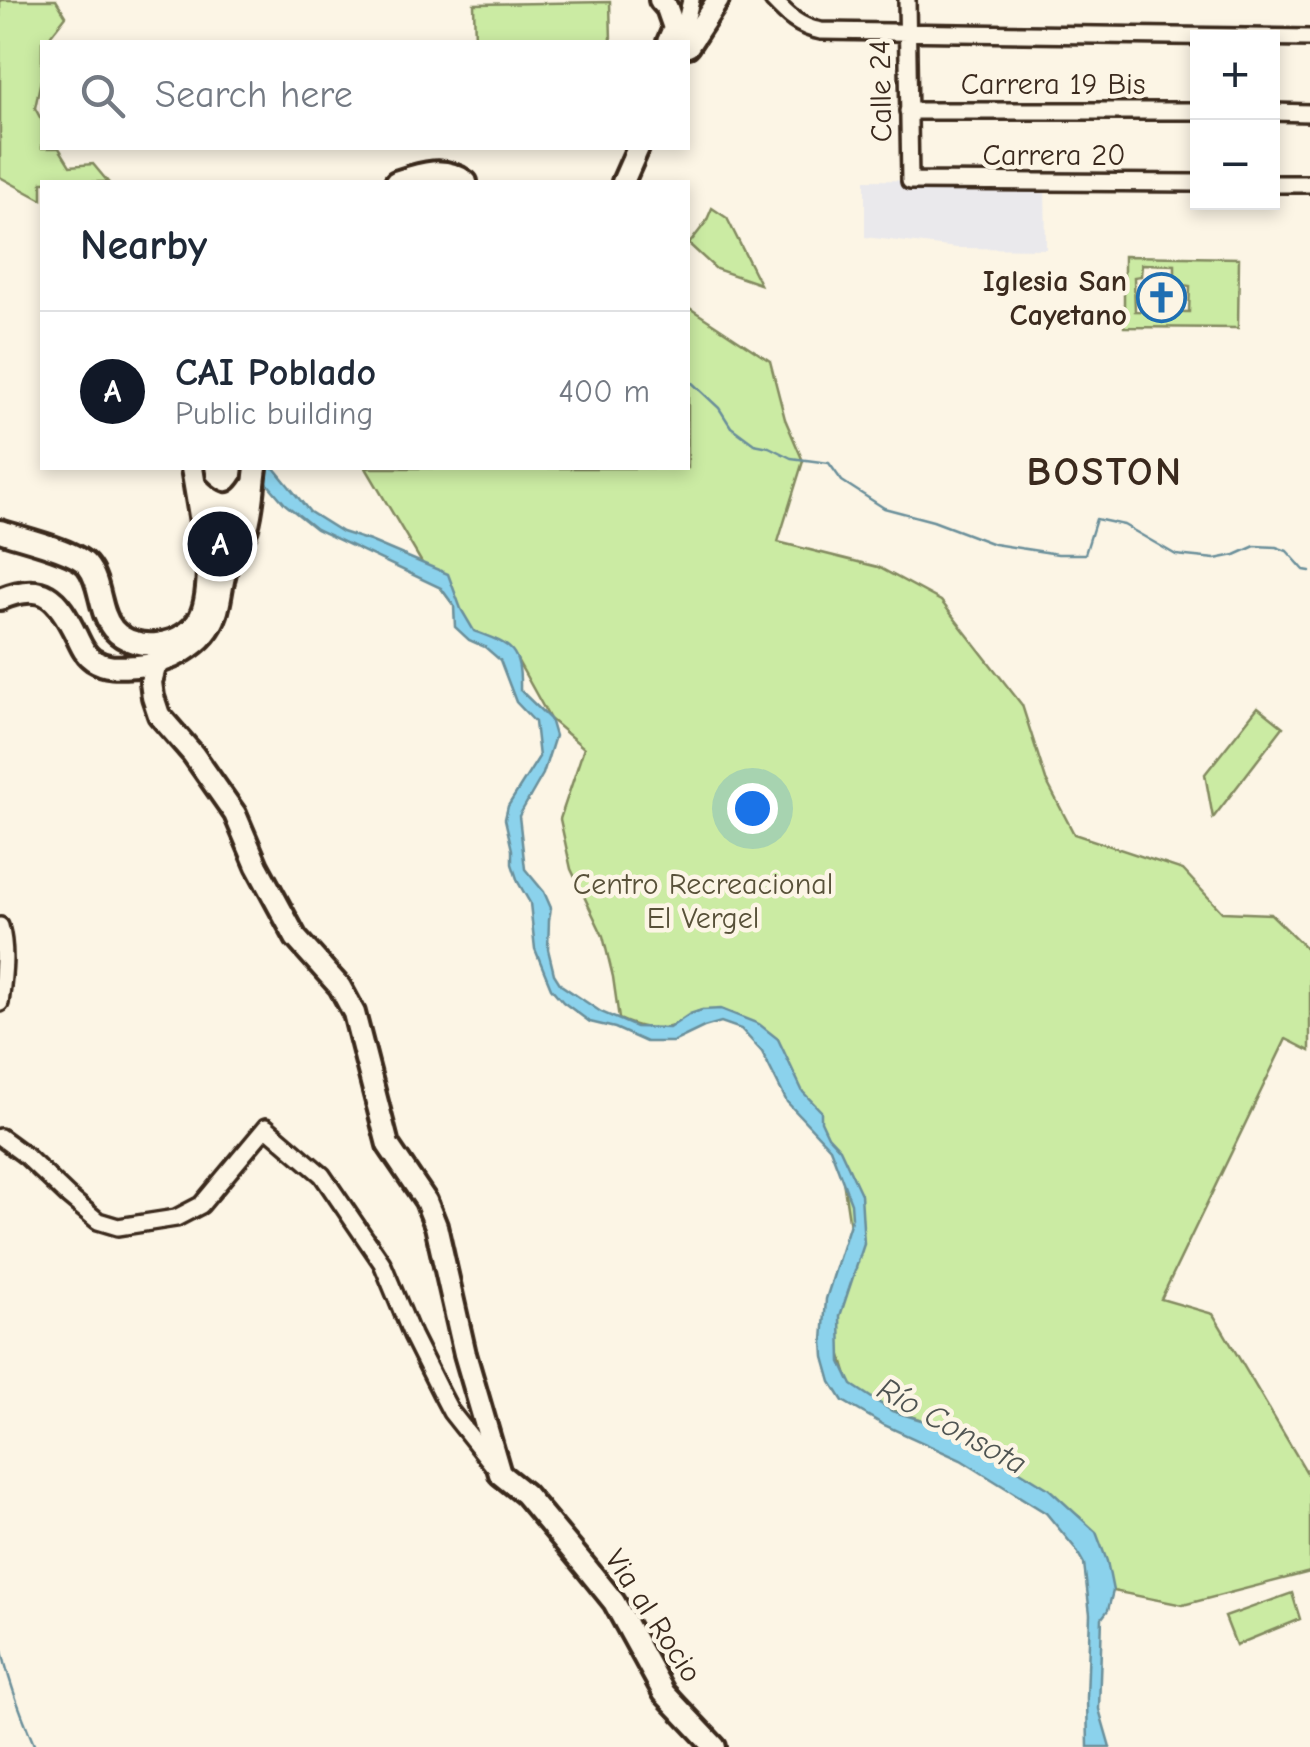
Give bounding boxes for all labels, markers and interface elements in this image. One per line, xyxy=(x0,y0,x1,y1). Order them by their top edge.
map controls xyxy=(1190,30,1280,210)
button: + xyxy=(1190,30,1280,120)
search box xyxy=(40,40,690,150)
street label: Calle 24 xyxy=(863,40,899,142)
street label: Carrera 19 Bis xyxy=(961,67,1145,102)
icon: search xyxy=(75,68,130,123)
text: Search here xyxy=(155,73,353,117)
button: − xyxy=(1190,120,1280,210)
street label: Carrera 20 xyxy=(983,138,1125,173)
text: Nearby xyxy=(80,221,207,270)
place label: Iglesia San Cayetano xyxy=(983,264,1127,333)
church icon: Iglesia San Cayetano xyxy=(1136,272,1188,324)
text: CAI Poblado xyxy=(175,351,376,395)
text: A xyxy=(104,373,121,410)
text: 400 m xyxy=(558,373,650,410)
text: Public building xyxy=(175,395,373,432)
district label: BOSTON xyxy=(1027,449,1183,495)
pin: A xyxy=(188,506,252,582)
your location xyxy=(727,783,778,834)
park label: Centro Recreacional El Vergel xyxy=(573,867,833,936)
water label: Río Consota xyxy=(871,1370,1033,1482)
street label: Via al Rocio xyxy=(597,1543,709,1689)

